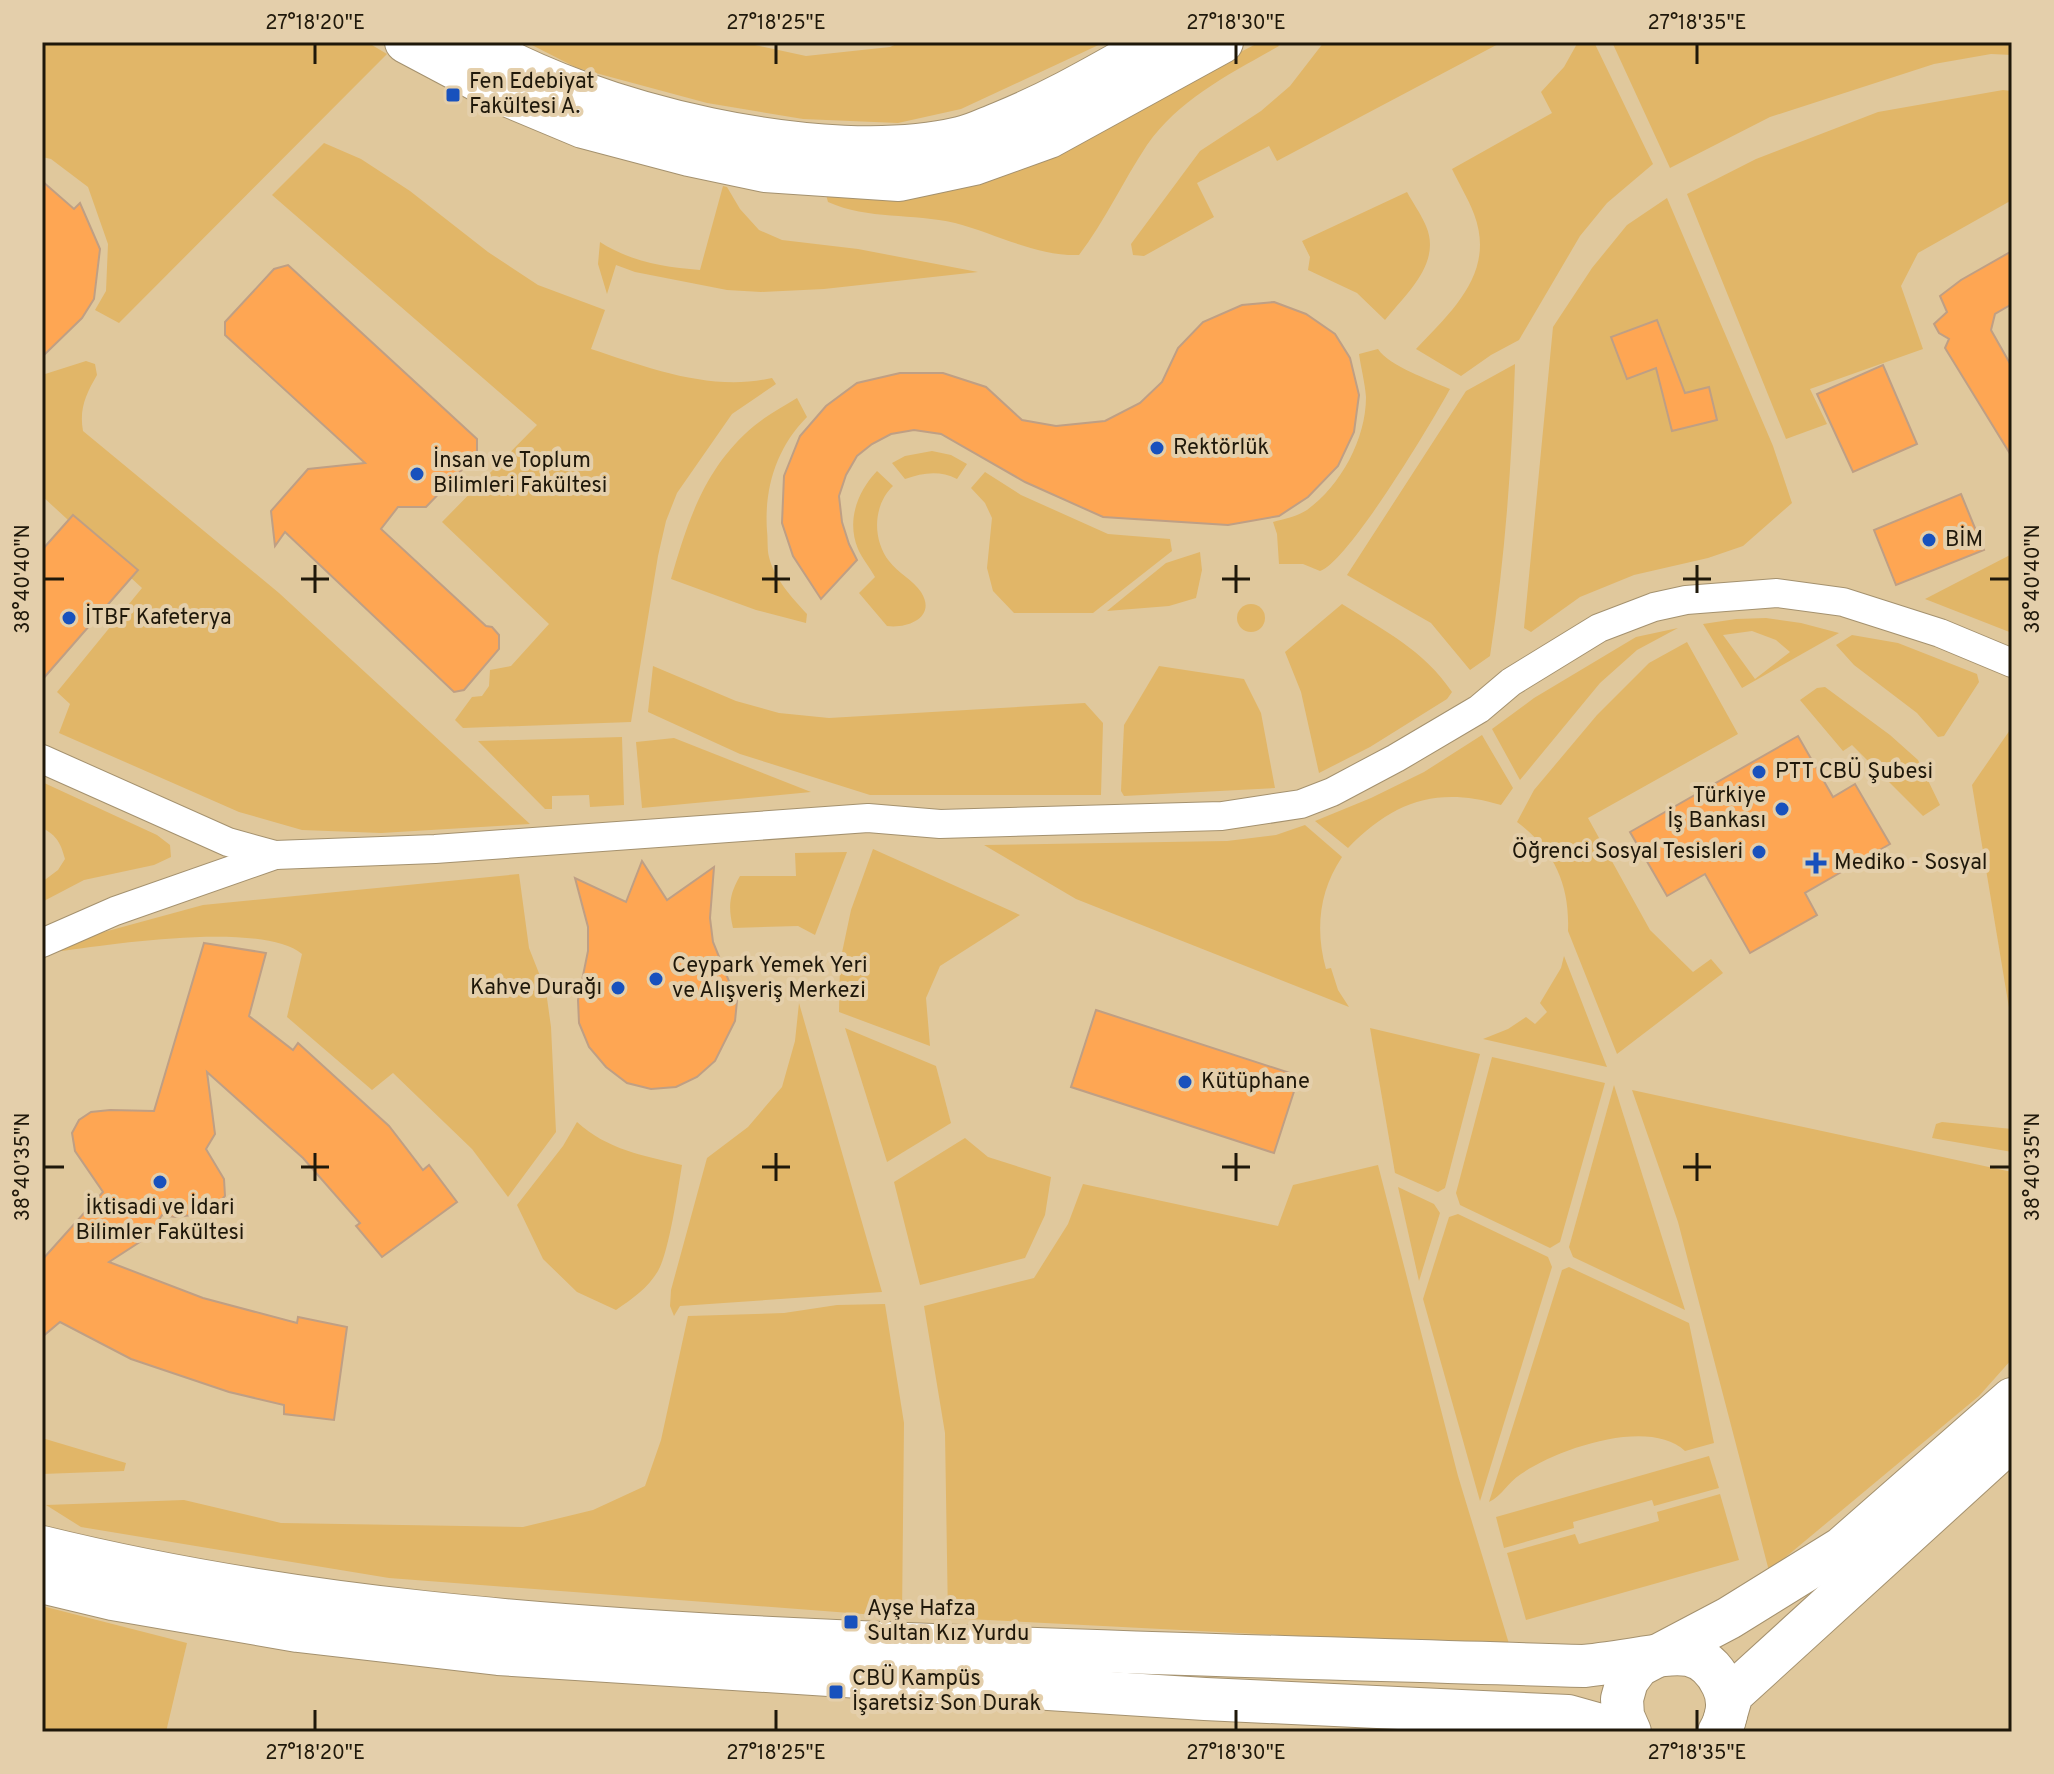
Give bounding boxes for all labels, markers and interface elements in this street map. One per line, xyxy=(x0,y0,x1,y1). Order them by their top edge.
text: 27°18'20"E xyxy=(265,11,365,37)
text: 27°18'25"E xyxy=(726,11,826,37)
text: 27°18'30"E xyxy=(1186,11,1286,37)
text: 27°18'35"E xyxy=(1647,11,1747,37)
place label: Fen Edebiyat Fakültesi A. xyxy=(469,69,595,121)
marker: Fen Edebiyat Fakültesi A. xyxy=(444,86,462,104)
place label: Rektörlük xyxy=(1173,435,1269,462)
marker: Rektörlük xyxy=(1148,439,1166,457)
place label: İnsan ve Toplum Bilimleri Fakültesi xyxy=(433,446,607,500)
marker: İnsan ve Toplum Bilimleri Fakültesi xyxy=(408,465,426,483)
text: 38°40'40"N xyxy=(11,524,37,634)
text: 38°40'40"N xyxy=(2021,524,2047,634)
place label: BİM xyxy=(1945,525,1983,554)
marker: BİM xyxy=(1920,531,1938,549)
place label: İTBF Kafeterya xyxy=(85,603,232,632)
marker: İTBF Kafeterya xyxy=(60,609,78,627)
place label: PTT CBÜ Şubesi xyxy=(1775,757,1933,786)
marker: PTT CBÜ Şubesi xyxy=(1750,763,1768,781)
place label: Türkiye İş Bankası xyxy=(1667,783,1766,835)
marker: Türkiye İş Bankası xyxy=(1773,800,1791,818)
place label: Öğrenci Sosyal Tesisleri xyxy=(1512,837,1743,866)
marker: Öğrenci Sosyal Tesisleri xyxy=(1750,843,1768,861)
place label: Mediko - Sosyal xyxy=(1834,850,1988,877)
marker: Mediko - Sosyal xyxy=(1805,852,1827,874)
place label: Ceypark Yemek Yeri ve Alışveriş Merkezi xyxy=(672,953,868,1005)
marker: Ceypark Yemek Yeri ve Alışveriş Merkezi xyxy=(647,970,665,988)
place label: Kahve Durağı xyxy=(470,975,602,1002)
marker: Kahve Durağı xyxy=(609,979,627,997)
place label: Kütüphane xyxy=(1201,1069,1310,1096)
marker: Kütüphane xyxy=(1176,1073,1194,1091)
text: 38°40'35"N xyxy=(11,1113,37,1221)
text: 38°40'35"N xyxy=(2021,1113,2047,1221)
marker: İktisadi ve İdari Bilimler Fakültesi xyxy=(151,1173,169,1191)
place label: İktisadi ve İdari Bilimler Fakültesi xyxy=(76,1193,244,1247)
place label: Ayşe Hafza Sultan Kız Yurdu xyxy=(867,1596,1029,1648)
marker: Ayşe Hafza Sultan Kız Yurdu xyxy=(842,1613,860,1631)
place label: CBÜ Kampüs İşaretsiz Son Durak xyxy=(852,1664,1041,1718)
marker: CBÜ Kampüs İşaretsiz Son Durak xyxy=(827,1683,845,1701)
text: 27°18'20"E xyxy=(265,1741,365,1767)
text: 27°18'25"E xyxy=(726,1741,826,1767)
text: 27°18'30"E xyxy=(1186,1741,1286,1767)
text: 27°18'35"E xyxy=(1647,1741,1747,1767)

